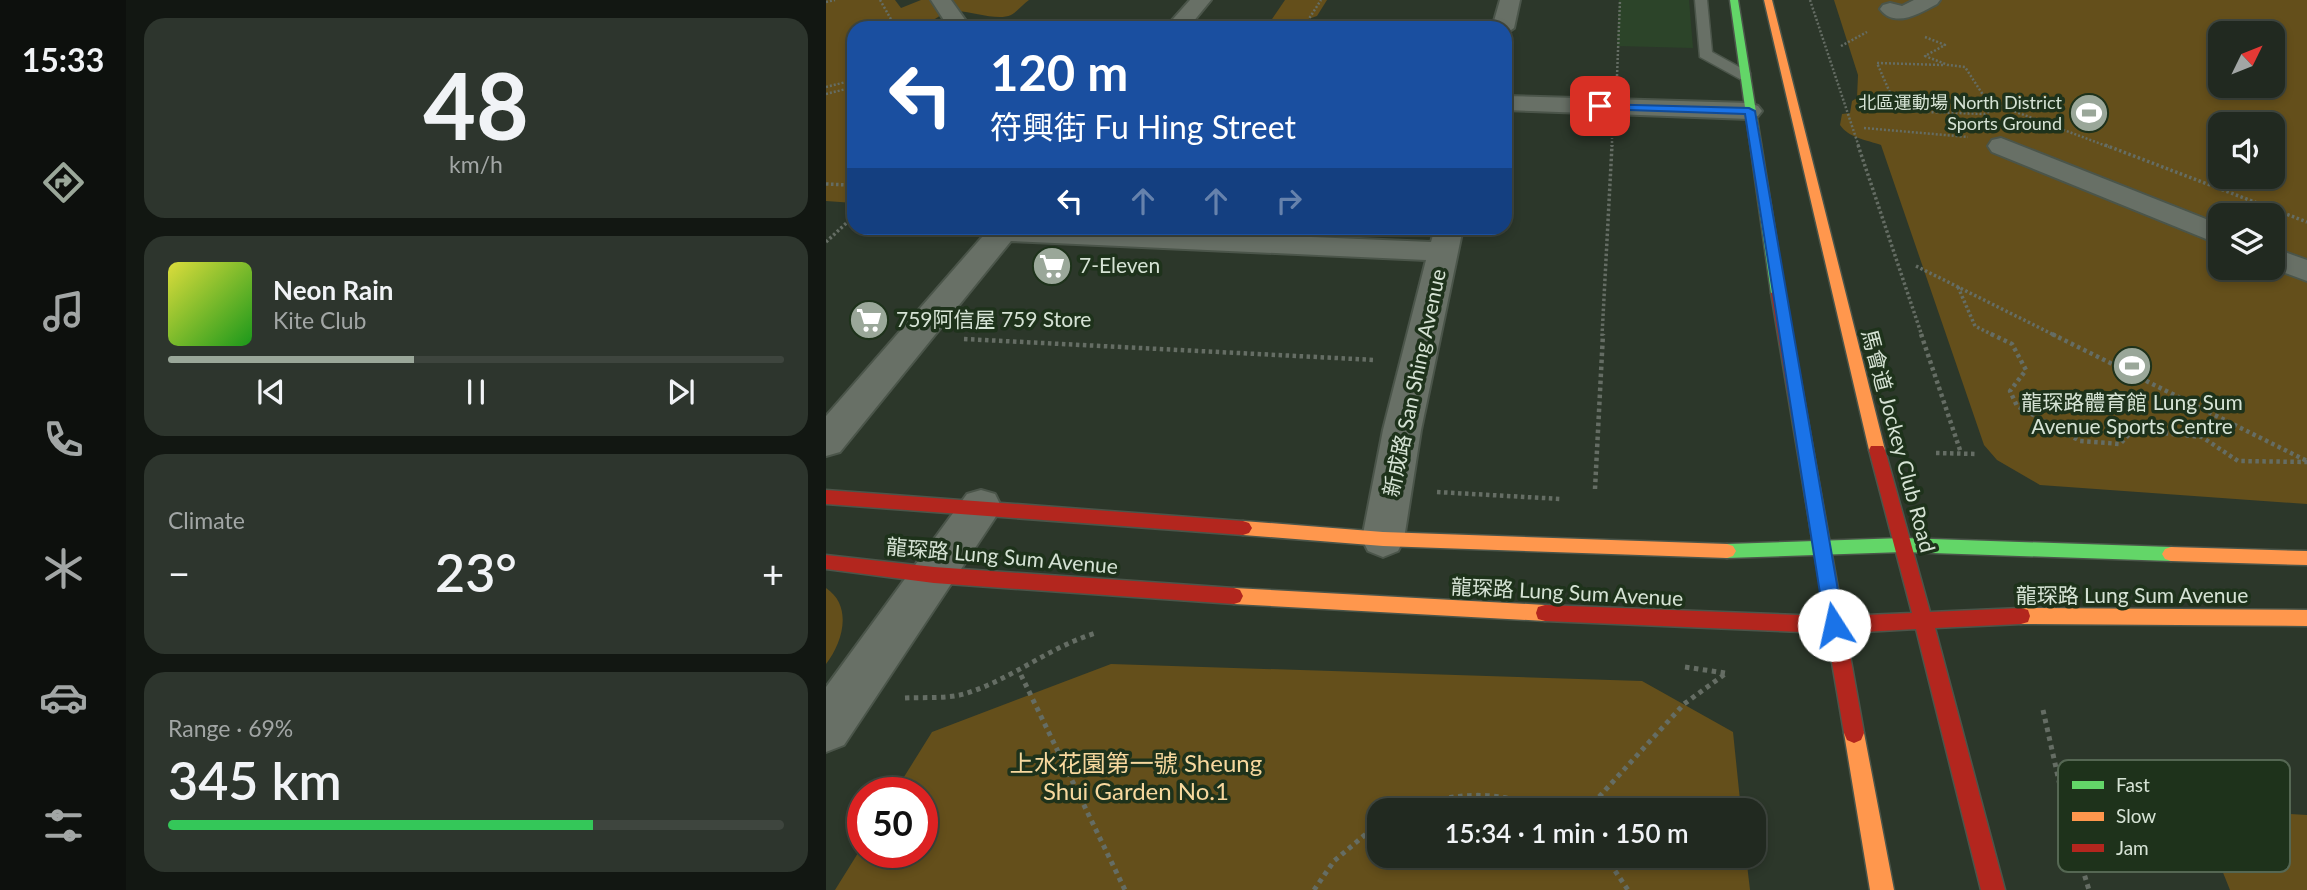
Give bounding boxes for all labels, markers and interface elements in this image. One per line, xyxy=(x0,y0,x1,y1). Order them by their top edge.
north arrow xyxy=(2208,21,2286,98)
map controls xyxy=(2208,21,2285,280)
text: 15:33 xyxy=(22,40,104,79)
text: 120 m xyxy=(990,43,1128,101)
icon: left xyxy=(875,49,966,140)
text: 48 xyxy=(423,50,529,159)
pin xyxy=(1570,76,1630,136)
icon: arrive xyxy=(1581,87,1619,125)
place label: 北區運動場 North District Sports Ground xyxy=(1858,91,2063,134)
sports icon: 北區運動場 North District Sports Ground xyxy=(2068,92,2110,134)
text: 符興街 Fu Hing Street xyxy=(990,107,1296,146)
button: sound xyxy=(2208,112,2285,189)
text: km/h xyxy=(449,150,503,178)
icon: directions xyxy=(39,158,88,207)
icon: left xyxy=(1051,182,1089,220)
icon: ahead xyxy=(1124,182,1162,220)
icon: ahead xyxy=(1197,182,1235,220)
icon: right xyxy=(1270,182,1308,220)
button: layers xyxy=(2208,203,2285,280)
supermarket icon: 7-Eleven xyxy=(1031,245,1073,287)
place label: 7-Eleven xyxy=(1079,252,1160,277)
street label: 新成路 San Shing Avenue xyxy=(1377,267,1450,499)
text: Neon Rain xyxy=(273,274,393,306)
icon: music xyxy=(39,287,88,336)
supermarket icon: 759阿信屋 759 Store xyxy=(848,299,890,341)
text: Kite Club xyxy=(273,306,366,334)
place label: 759阿信屋 759 Store xyxy=(896,306,1091,331)
street label: 馬會道 Jockey Club Road xyxy=(1858,326,1941,555)
sports icon: 龍琛路體育館 Lung Sum Avenue Sports Centre xyxy=(2111,345,2153,387)
icon: previous xyxy=(252,373,290,411)
icon: pause xyxy=(457,373,495,411)
icon: next xyxy=(662,373,700,411)
place label: 龍琛路體育館 Lung Sum Avenue Sports Centre xyxy=(2021,389,2243,438)
icon: phone xyxy=(39,415,88,464)
text: Climate xyxy=(168,506,245,534)
street label: 龍琛路 Lung Sum Avenue xyxy=(885,533,1119,578)
text: 23° xyxy=(435,541,517,603)
icon: climate xyxy=(39,544,88,593)
text: − xyxy=(168,550,190,596)
text: + xyxy=(762,550,784,596)
street label: 龍琛路 Lung Sum Avenue xyxy=(1450,573,1684,610)
street label: 龍琛路 Lung Sum Avenue xyxy=(2016,582,2248,607)
position arrow xyxy=(1797,588,1871,662)
icon: car xyxy=(39,673,88,722)
text: Range · 69% xyxy=(168,714,293,742)
park label: 上水花園第一號 Sheung Shui Garden No.1 xyxy=(1010,748,1262,805)
text: 345 km xyxy=(168,749,342,811)
legend xyxy=(2058,760,2290,872)
text: Fast xyxy=(2116,773,2150,796)
speed limit sign: 50 xyxy=(847,777,938,868)
icon: filters xyxy=(39,801,88,850)
text: Slow xyxy=(2116,804,2156,827)
text: 15:34 · 1 min · 150 m xyxy=(1444,817,1689,849)
text: Jam xyxy=(2116,836,2149,859)

